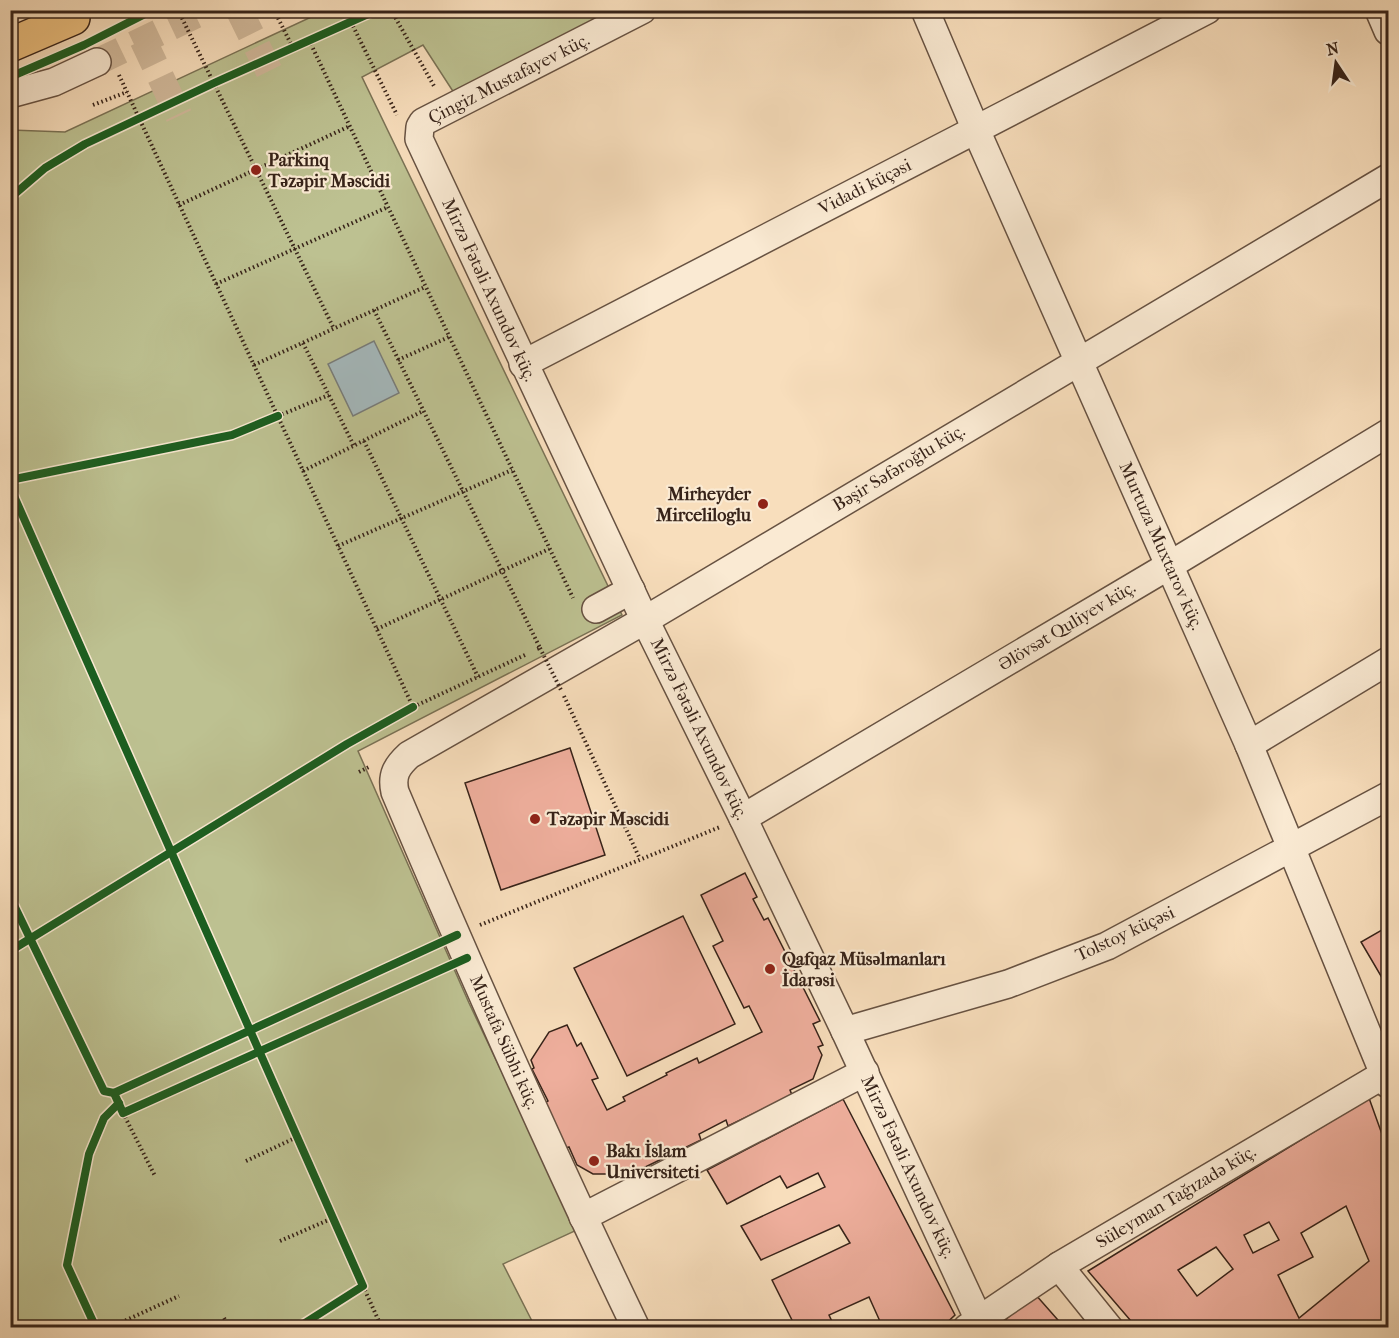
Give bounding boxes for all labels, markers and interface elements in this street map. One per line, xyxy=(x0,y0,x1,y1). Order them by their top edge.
street label: Çingiz Mustafayev küç. xyxy=(425,29,594,130)
north arrow xyxy=(1306,33,1366,93)
text: N xyxy=(1325,38,1342,59)
place label: Parkinq Təzəpir Məscidi xyxy=(267,150,391,192)
street label: Vidadi küçəsi xyxy=(814,154,916,220)
marker: Parkinq Təzəpir Məscidi xyxy=(249,163,263,177)
street label: Mirzə Fətəli Axundov küç. xyxy=(437,195,541,385)
street label: Bəşir Səfəroğlu küç. xyxy=(829,420,969,516)
street label: Murtuza Muxtarov küç. xyxy=(1114,459,1208,633)
place label: Mirheyder Mirceliloglu xyxy=(655,484,752,526)
marker: Mirheyder Mirceliloglu xyxy=(756,497,770,511)
street label: Əlövsət Quliyev küç. xyxy=(995,577,1139,675)
street label: Mirzə Fətəli Axundov küç. xyxy=(646,635,752,823)
place label: Təzəpir Məscidi xyxy=(546,809,670,830)
marker: Təzəpir Məscidi xyxy=(528,812,542,826)
street label: Tolstoy küçəsi xyxy=(1072,902,1178,966)
place label: Qafqaz Müsəlmanları İdarəsi xyxy=(782,949,946,991)
marker: Qafqaz Müsəlmanları İdarəsi xyxy=(763,962,777,976)
street label: Mustafa Sübhi küç. xyxy=(465,972,543,1112)
street label: Mirzə Fətəli Axundov küç. xyxy=(856,1072,960,1262)
place label: Bakı İslam Universiteti xyxy=(605,1139,700,1183)
street label: Süleyman Tağızadə küç. xyxy=(1092,1141,1260,1253)
marker: Bakı İslam Universiteti xyxy=(587,1154,601,1168)

